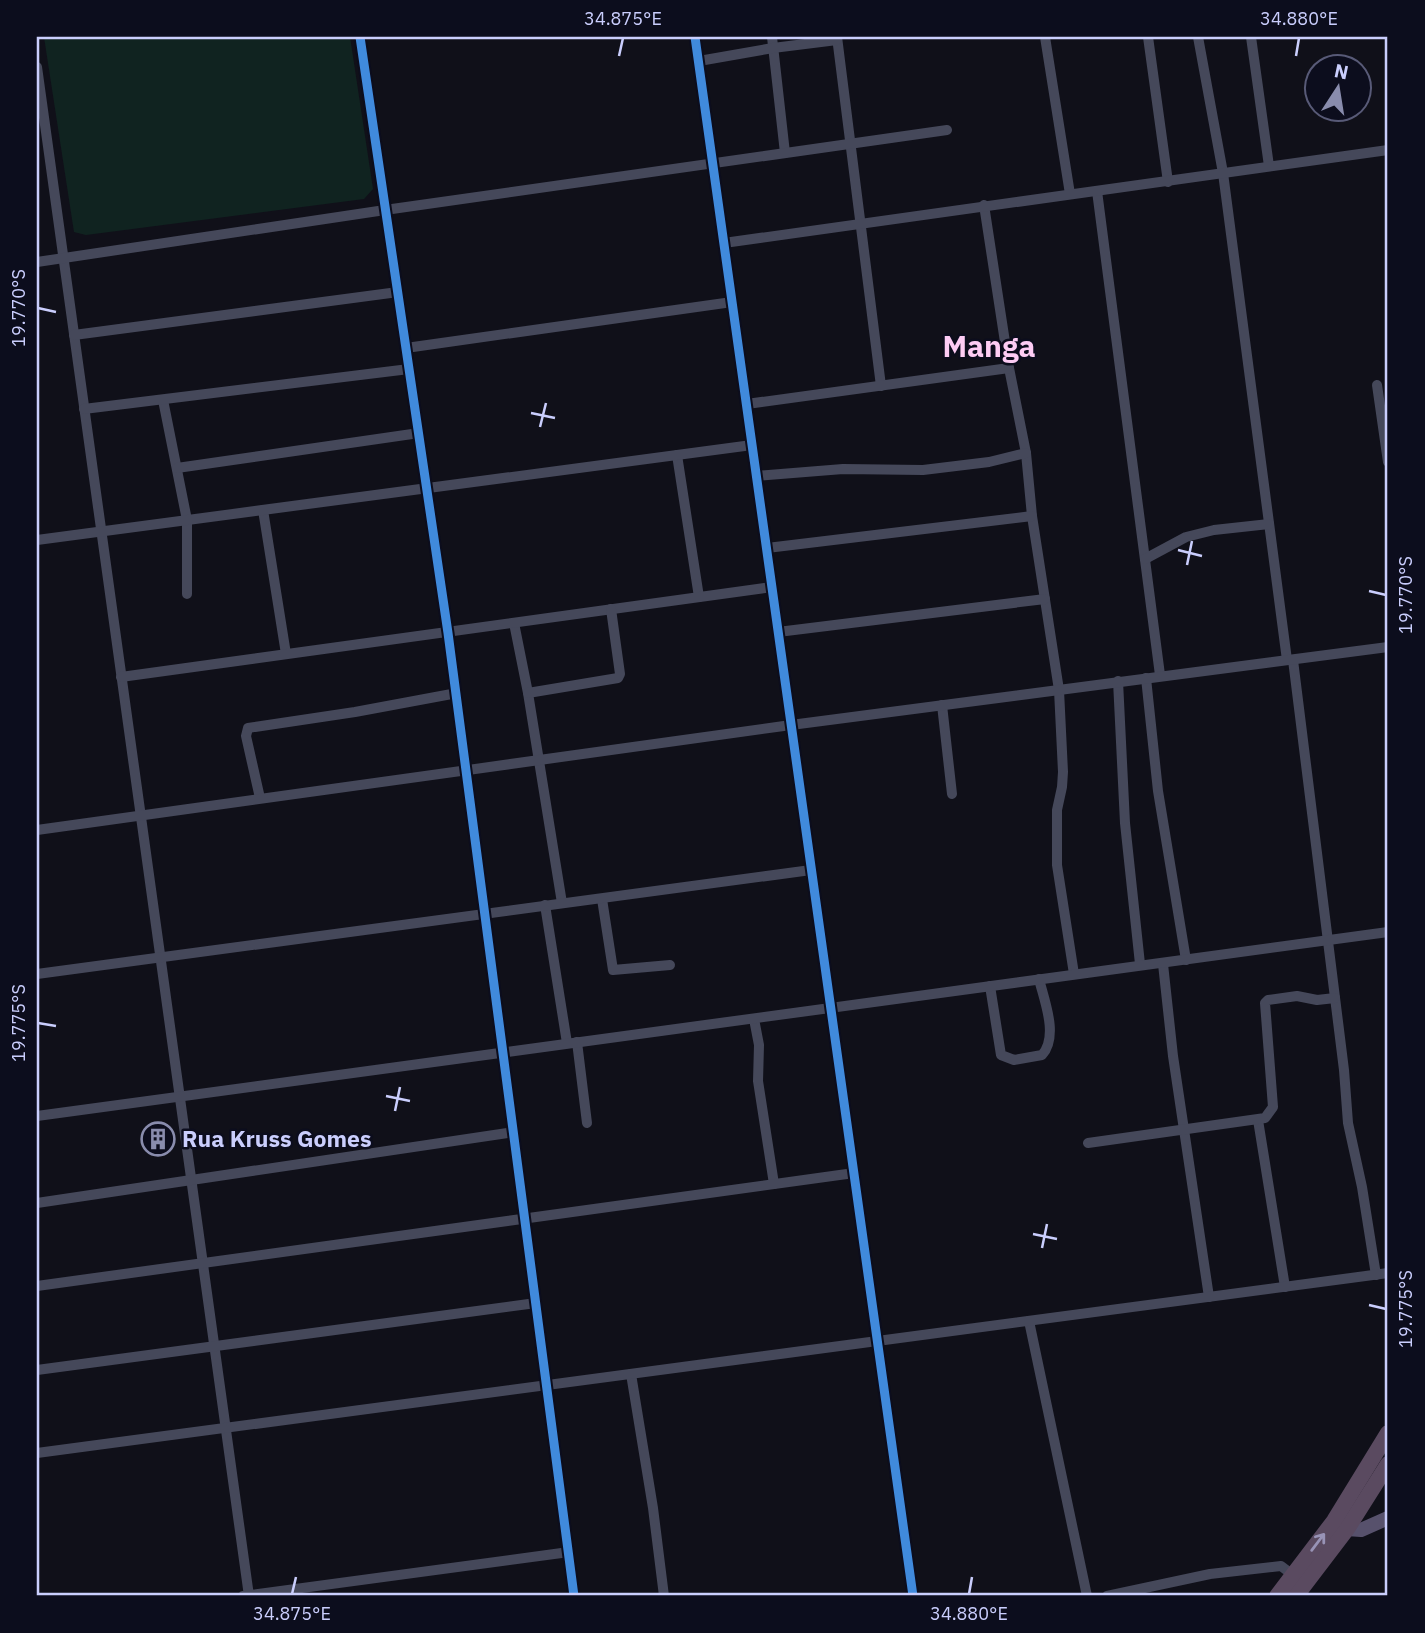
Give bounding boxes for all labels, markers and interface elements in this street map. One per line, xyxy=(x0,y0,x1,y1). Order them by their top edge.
text: 34.875°E xyxy=(584,7,662,30)
text: 34.880°E xyxy=(1260,7,1338,30)
north arrow xyxy=(1302,52,1372,122)
text: N xyxy=(1332,58,1351,85)
text: 19.770°S xyxy=(7,269,30,347)
district label: Manga xyxy=(942,326,1036,365)
text: 19.770°S xyxy=(1394,556,1417,634)
text: 19.775°S xyxy=(7,984,30,1062)
building icon: Rua Kruss Gomes xyxy=(139,1120,177,1158)
place label: Rua Kruss Gomes xyxy=(182,1123,372,1153)
text: 19.775°S xyxy=(1394,1270,1417,1348)
one-way arrow xyxy=(1311,1533,1326,1552)
text: 34.875°E xyxy=(253,1602,331,1625)
text: 34.880°E xyxy=(930,1602,1008,1625)

